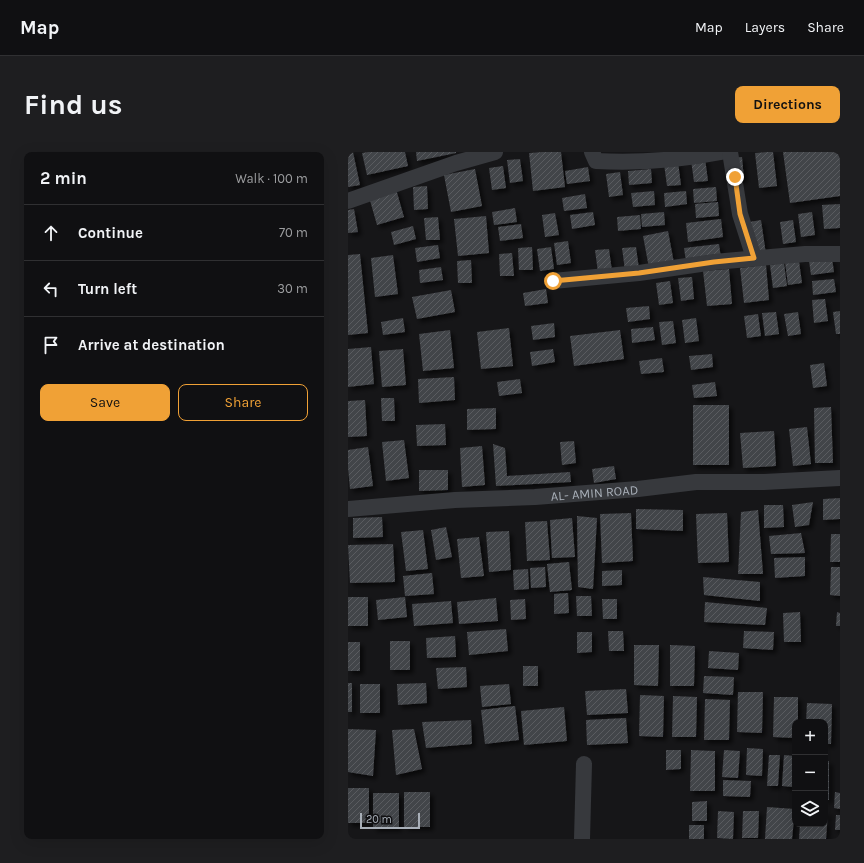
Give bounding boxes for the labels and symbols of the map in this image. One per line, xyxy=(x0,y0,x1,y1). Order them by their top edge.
route end xyxy=(726,168,744,186)
route start xyxy=(544,272,562,290)
street label: AL- AMIN ROAD xyxy=(550,482,639,504)
scale bar xyxy=(360,811,420,830)

